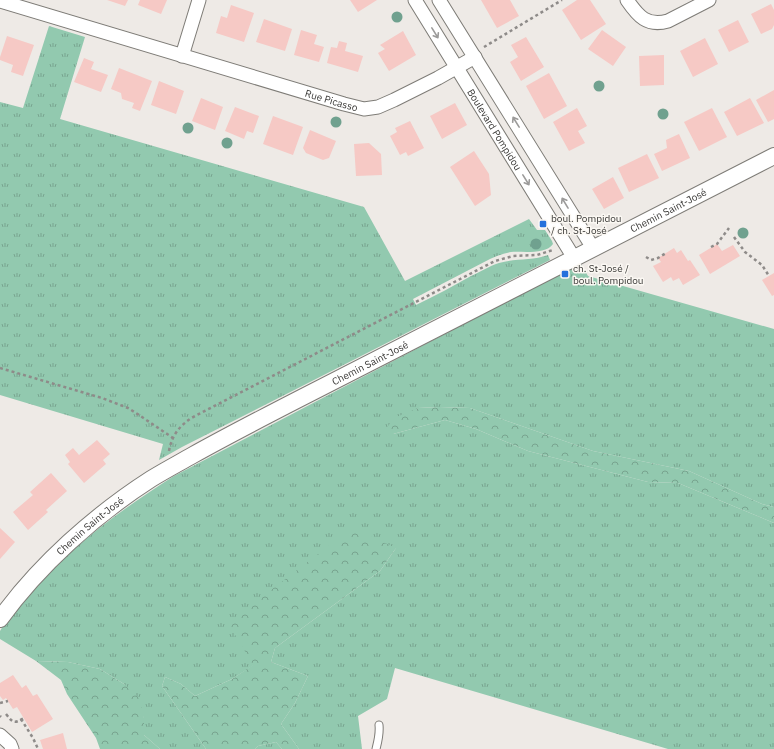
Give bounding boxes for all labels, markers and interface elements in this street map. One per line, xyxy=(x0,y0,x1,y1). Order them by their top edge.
one-way arrow xyxy=(432,27,440,39)
street label: Boulevard Pompidou xyxy=(464,86,524,173)
street label: Rue Picasso xyxy=(303,87,359,114)
one-way arrow xyxy=(511,117,520,128)
one-way arrow xyxy=(522,174,530,186)
street label: Chemin Saint-José xyxy=(628,185,709,236)
one-way arrow xyxy=(561,197,569,209)
place label: boul. Pompidou / ch. St-José xyxy=(551,212,622,237)
marker: boul. Pompidou / ch. St-José xyxy=(538,219,548,229)
place label: ch. St-José / boul. Pompidou xyxy=(573,262,644,287)
marker: ch. St-José / boul. Pompidou xyxy=(560,269,570,279)
street label: Chemin Saint-José xyxy=(330,338,411,388)
street label: Chemin Saint-José xyxy=(54,494,127,558)

